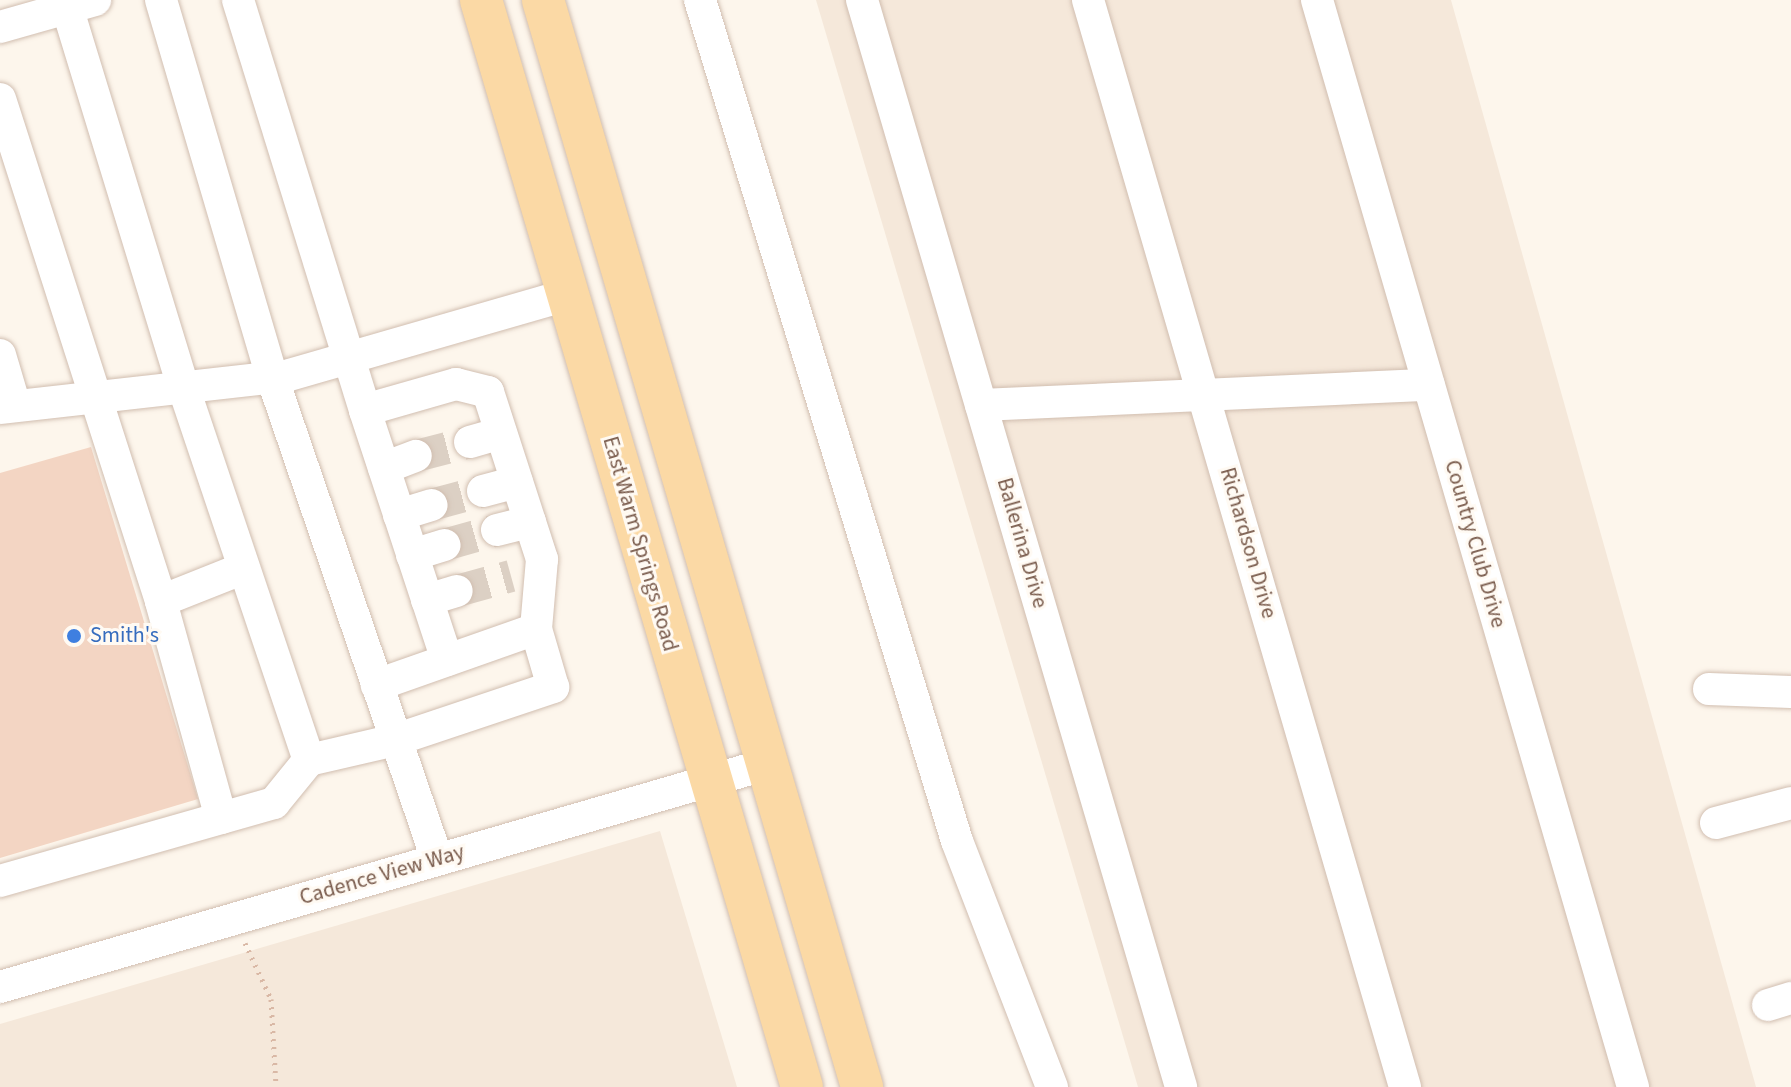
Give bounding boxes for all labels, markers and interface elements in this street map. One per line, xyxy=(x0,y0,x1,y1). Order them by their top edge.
street label: East Warm Springs Road xyxy=(597,433,683,655)
street label: Country Club Drive xyxy=(1438,457,1512,631)
street label: Richardson Drive xyxy=(1214,464,1282,622)
street label: Ballerina Drive xyxy=(991,475,1053,611)
place label: Smith's xyxy=(90,623,159,649)
marker: Smith's xyxy=(65,627,83,645)
street label: Cadence View Way xyxy=(297,839,467,911)

